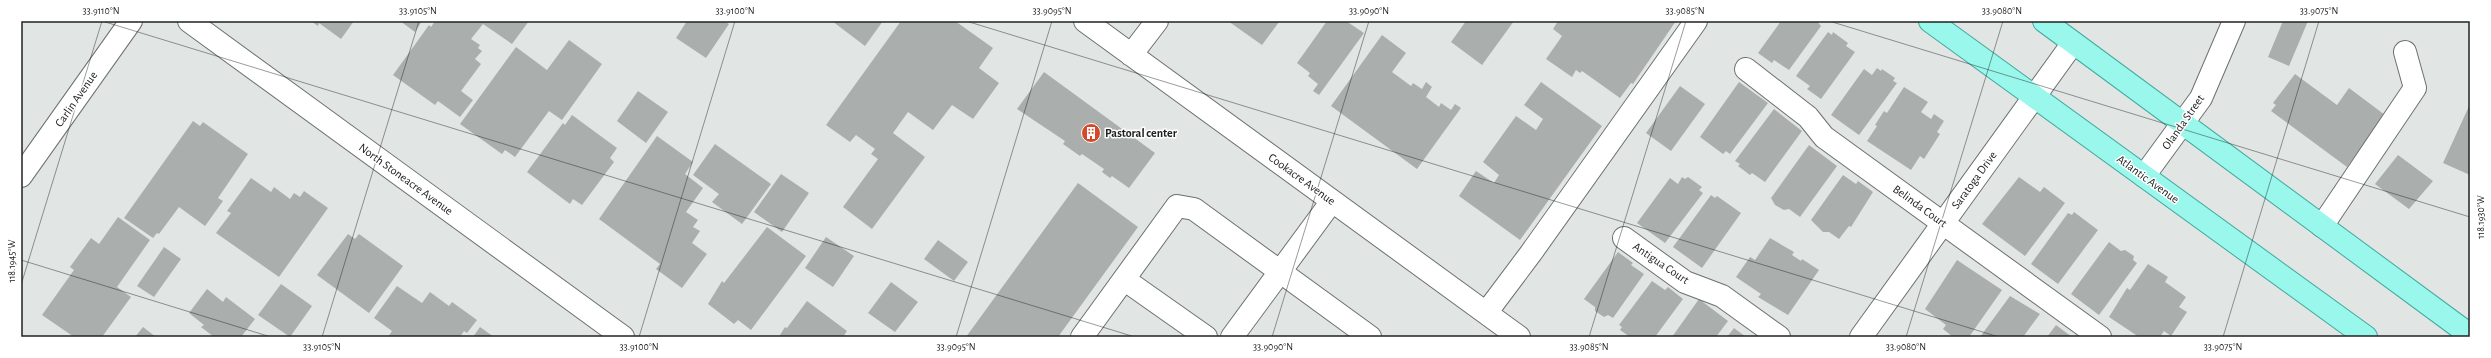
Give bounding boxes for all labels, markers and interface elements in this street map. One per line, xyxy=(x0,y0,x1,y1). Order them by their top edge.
text: 33.9110°N xyxy=(82,6,120,16)
text: 33.9105°N xyxy=(399,6,437,16)
text: 33.9100°N xyxy=(716,6,755,16)
text: 33.9095°N xyxy=(1032,6,1072,16)
text: 33.9090°N xyxy=(1349,6,1389,16)
text: 33.9085°N xyxy=(1665,6,1705,16)
text: 33.9080°N xyxy=(1982,6,2022,16)
text: 33.9075°N xyxy=(2300,6,2338,16)
street label: Carlin Avenue xyxy=(53,69,99,129)
street label: Olanda Street xyxy=(2160,92,2206,152)
building icon: Pastoral center xyxy=(1080,122,1102,144)
place label: Pastoral center xyxy=(1105,127,1178,139)
street label: North Stoneacre Avenue xyxy=(357,141,455,217)
street label: Saratoga Drive xyxy=(1949,149,1999,211)
street label: Cookacre Avenue xyxy=(1266,151,1338,207)
street label: Atlantic Avenue xyxy=(2115,153,2181,205)
street label: Belinda Court xyxy=(1891,183,1949,230)
text: 118.1930°W xyxy=(2476,195,2486,239)
text: 118.1945°W xyxy=(7,239,17,283)
street label: Antigua Court xyxy=(1631,240,1691,286)
text: 33.9105°N xyxy=(303,342,341,352)
text: 33.9100°N xyxy=(620,342,659,352)
text: 33.9095°N xyxy=(936,342,976,352)
text: 33.9090°N xyxy=(1253,342,1293,352)
text: 33.9085°N xyxy=(1569,342,1609,352)
text: 33.9080°N xyxy=(1886,342,1926,352)
text: 33.9075°N xyxy=(2204,342,2242,352)

